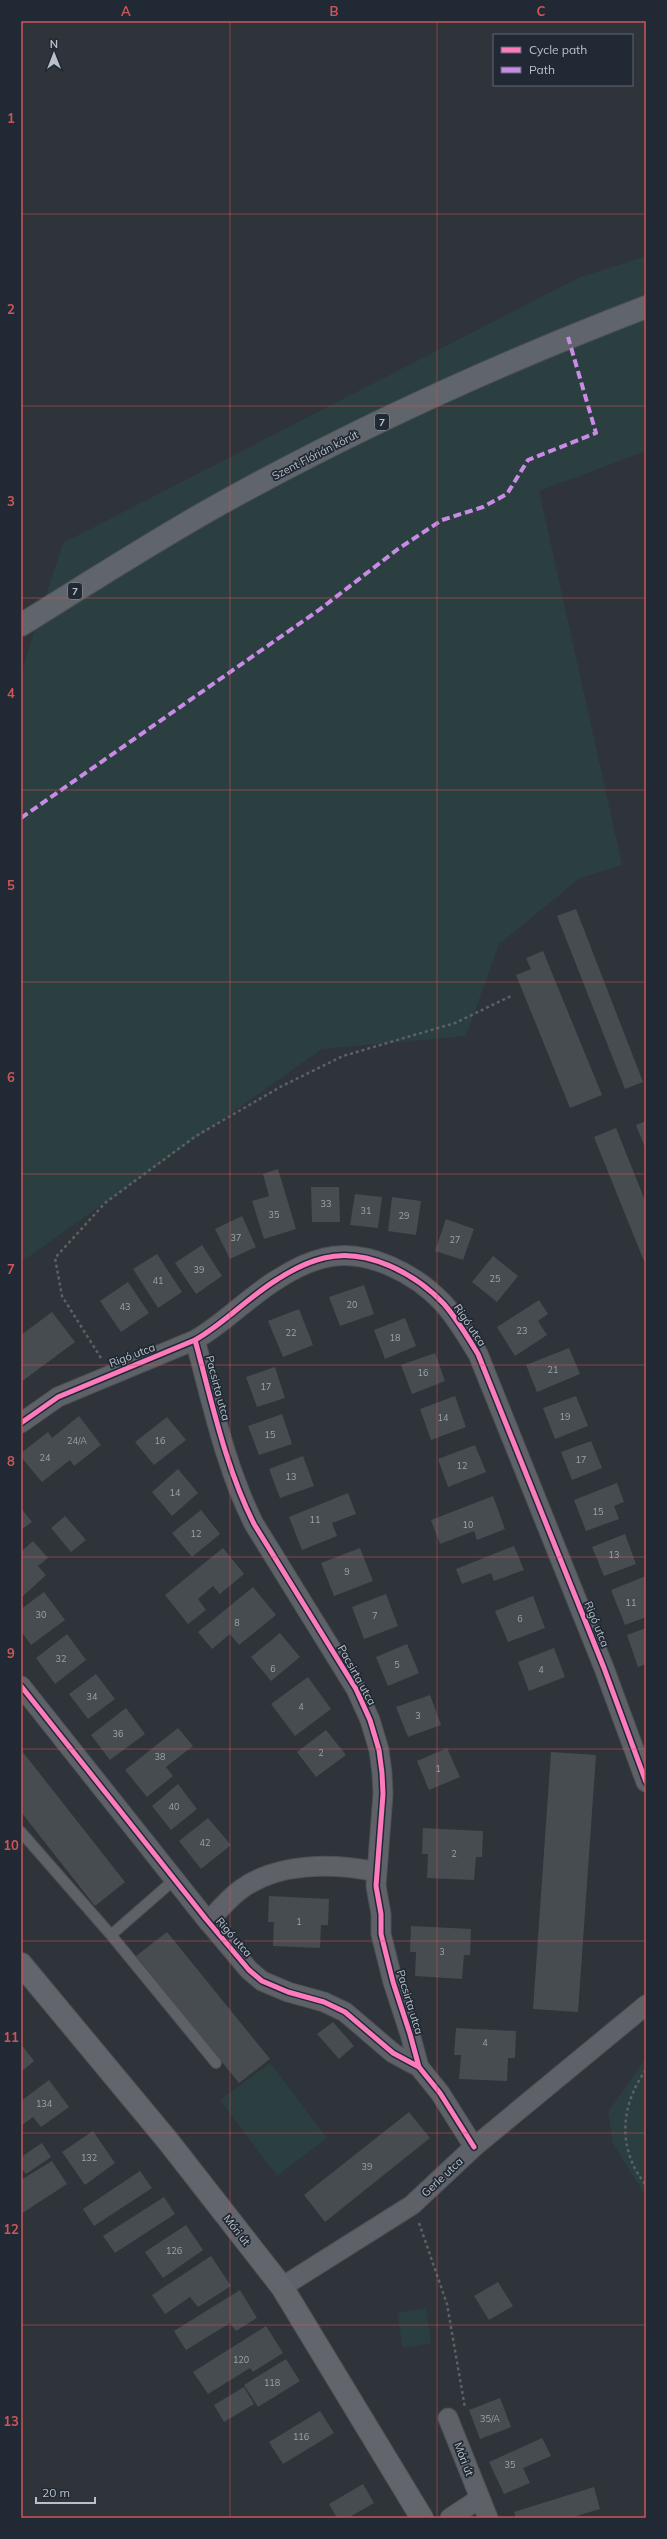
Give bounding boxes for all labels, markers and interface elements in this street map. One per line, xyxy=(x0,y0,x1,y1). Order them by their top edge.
text: A xyxy=(121,3,131,19)
text: B xyxy=(330,3,339,19)
text: C xyxy=(537,3,546,19)
north arrow xyxy=(34,34,74,74)
legend xyxy=(493,34,633,86)
text: N xyxy=(50,37,58,51)
text: Cycle path xyxy=(529,42,587,57)
text: Path xyxy=(529,62,555,77)
text: 1 xyxy=(7,110,15,126)
text: 2 xyxy=(7,301,15,317)
road number: 7 xyxy=(375,414,389,430)
street label: Szent Flórián körút xyxy=(269,427,361,483)
text: 3 xyxy=(7,493,15,509)
road number: 7 xyxy=(68,583,82,599)
text: 4 xyxy=(7,685,15,701)
text: 5 xyxy=(7,877,15,893)
text: 6 xyxy=(7,1069,15,1085)
house number: 33 xyxy=(321,1198,331,1209)
house number: 31 xyxy=(361,1205,371,1216)
house number: 35 xyxy=(269,1209,280,1220)
house number: 29 xyxy=(399,1210,409,1221)
house number: 37 xyxy=(231,1232,241,1243)
house number: 27 xyxy=(450,1234,460,1245)
text: 7 xyxy=(7,1261,15,1277)
house number: 39 xyxy=(194,1264,204,1275)
house number: 25 xyxy=(490,1273,501,1284)
house number: 41 xyxy=(153,1275,163,1286)
house number: 20 xyxy=(347,1299,357,1310)
house number: 43 xyxy=(120,1301,130,1312)
street label: Rigó utca xyxy=(451,1301,489,1349)
house number: 23 xyxy=(517,1325,527,1336)
house number: 22 xyxy=(286,1327,296,1338)
house number: 18 xyxy=(390,1332,400,1343)
street label: Rigó utca xyxy=(107,1340,157,1370)
street label: Pacsirta utca xyxy=(203,1354,233,1422)
house number: 21 xyxy=(548,1364,558,1375)
house number: 16 xyxy=(418,1367,428,1378)
house number: 17 xyxy=(261,1381,271,1392)
house number: 19 xyxy=(560,1411,570,1422)
house number: 14 xyxy=(438,1412,449,1423)
house number: 15 xyxy=(265,1429,276,1440)
house number: 24/A xyxy=(67,1435,87,1446)
house number: 16 xyxy=(155,1435,165,1446)
house number: 24 xyxy=(40,1452,51,1463)
text: 8 xyxy=(7,1453,15,1469)
house number: 17 xyxy=(576,1454,586,1465)
house number: 12 xyxy=(457,1460,467,1471)
house number: 13 xyxy=(286,1471,296,1482)
house number: 14 xyxy=(170,1487,181,1498)
house number: 15 xyxy=(593,1506,604,1517)
house number: 11 xyxy=(310,1514,320,1525)
house number: 10 xyxy=(463,1519,473,1530)
house number: 12 xyxy=(191,1528,201,1539)
house number: 13 xyxy=(609,1549,619,1560)
house number: 9 xyxy=(344,1566,350,1577)
house number: 11 xyxy=(626,1597,636,1608)
street label: Rigó utca xyxy=(581,1599,613,1649)
house number: 30 xyxy=(36,1609,46,1620)
house number: 7 xyxy=(372,1610,378,1621)
house number: 6 xyxy=(517,1613,523,1624)
house number: 8 xyxy=(234,1617,240,1628)
street label: Pacsirta utca xyxy=(335,1642,379,1708)
text: 9 xyxy=(7,1645,15,1661)
house number: 32 xyxy=(56,1653,66,1664)
house number: 5 xyxy=(394,1659,400,1670)
house number: 6 xyxy=(270,1663,276,1674)
house number: 4 xyxy=(538,1664,544,1675)
house number: 34 xyxy=(87,1691,98,1702)
house number: 4 xyxy=(298,1701,304,1712)
house number: 3 xyxy=(415,1710,421,1721)
house number: 36 xyxy=(113,1728,123,1739)
house number: 2 xyxy=(318,1747,324,1758)
house number: 38 xyxy=(155,1751,165,1762)
house number: 1 xyxy=(435,1763,441,1774)
house number: 40 xyxy=(169,1801,179,1812)
text: 10 xyxy=(3,1837,19,1853)
house number: 42 xyxy=(200,1837,210,1848)
house number: 2 xyxy=(451,1848,457,1859)
street label: Rigó utca xyxy=(213,1914,255,1960)
house number: 1 xyxy=(296,1916,302,1927)
house number: 3 xyxy=(439,1946,445,1957)
street label: Pacsirta utca xyxy=(394,1968,426,2036)
text: 11 xyxy=(3,2029,19,2045)
house number: 4 xyxy=(482,2037,488,2048)
house number: 134 xyxy=(36,2098,53,2109)
house number: 132 xyxy=(81,2152,97,2163)
street label: Gerle utca xyxy=(418,2154,466,2200)
house number: 39 xyxy=(362,2161,372,2172)
street label: Móri út xyxy=(221,2212,254,2248)
text: 12 xyxy=(3,2221,19,2237)
house number: 126 xyxy=(166,2245,182,2256)
house number: 120 xyxy=(233,2354,249,2365)
house number: 118 xyxy=(264,2377,280,2388)
text: 13 xyxy=(3,2413,19,2429)
house number: 35/A xyxy=(480,2413,500,2424)
house number: 116 xyxy=(293,2431,309,2442)
street label: Móri út xyxy=(451,2440,477,2478)
house number: 35 xyxy=(505,2459,516,2470)
scale bar xyxy=(36,2479,95,2505)
text: 20 m xyxy=(42,2485,70,2500)

